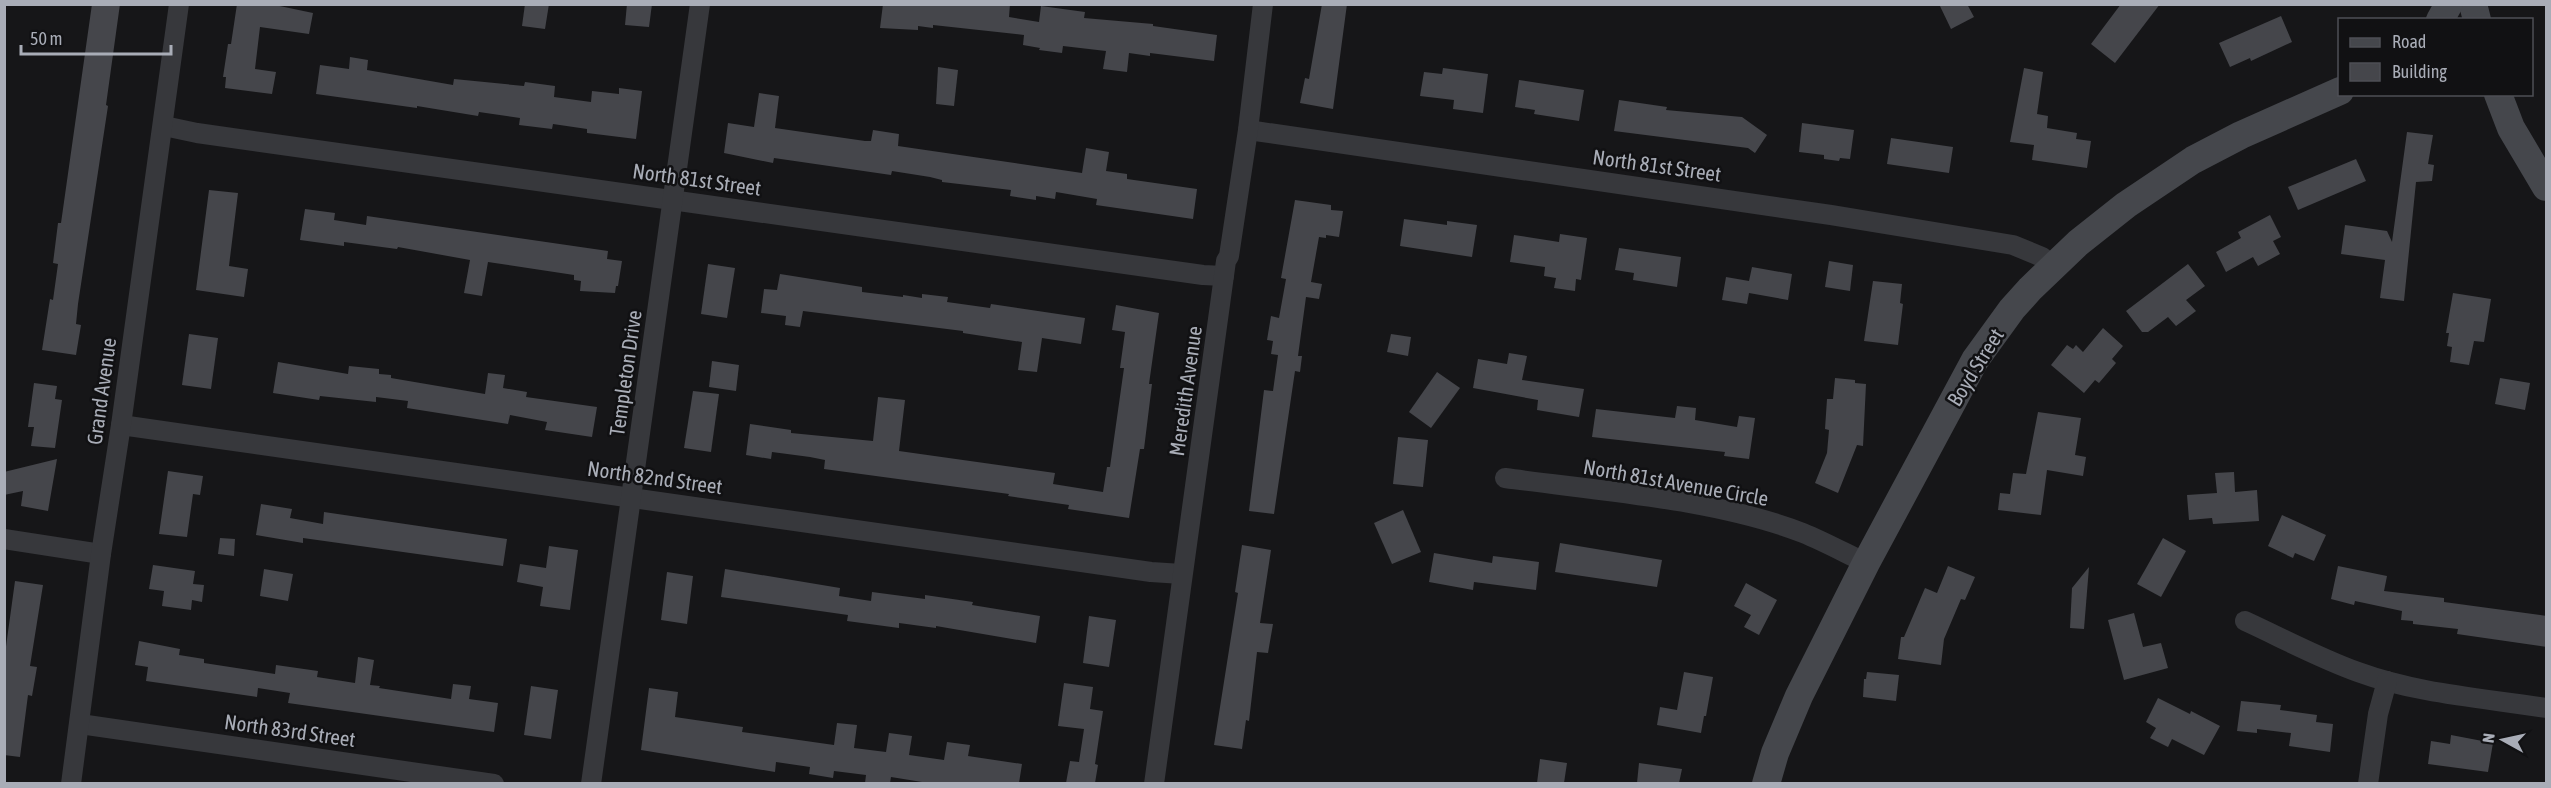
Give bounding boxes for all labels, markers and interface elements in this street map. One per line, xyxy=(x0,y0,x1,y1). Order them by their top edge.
scale bar xyxy=(21,18,171,56)
legend xyxy=(2338,18,2533,96)
text: 50 m xyxy=(30,28,62,49)
text: Road xyxy=(2392,31,2426,52)
text: Building xyxy=(2392,61,2447,82)
street label: North 81st Street xyxy=(1591,144,1723,186)
street label: North 81st Street xyxy=(631,158,763,200)
street label: Templeton Drive xyxy=(604,308,646,438)
street label: Meredith Avenue xyxy=(1164,324,1206,458)
street label: Boyd Street xyxy=(1942,324,2008,410)
street label: Grand Avenue xyxy=(82,336,120,446)
street label: North 81st Avenue Circle xyxy=(1582,454,1770,510)
street label: North 82nd Street xyxy=(586,456,724,498)
street label: North 83rd Street xyxy=(223,709,357,751)
north arrow xyxy=(2473,710,2533,770)
text: N xyxy=(2479,732,2498,744)

